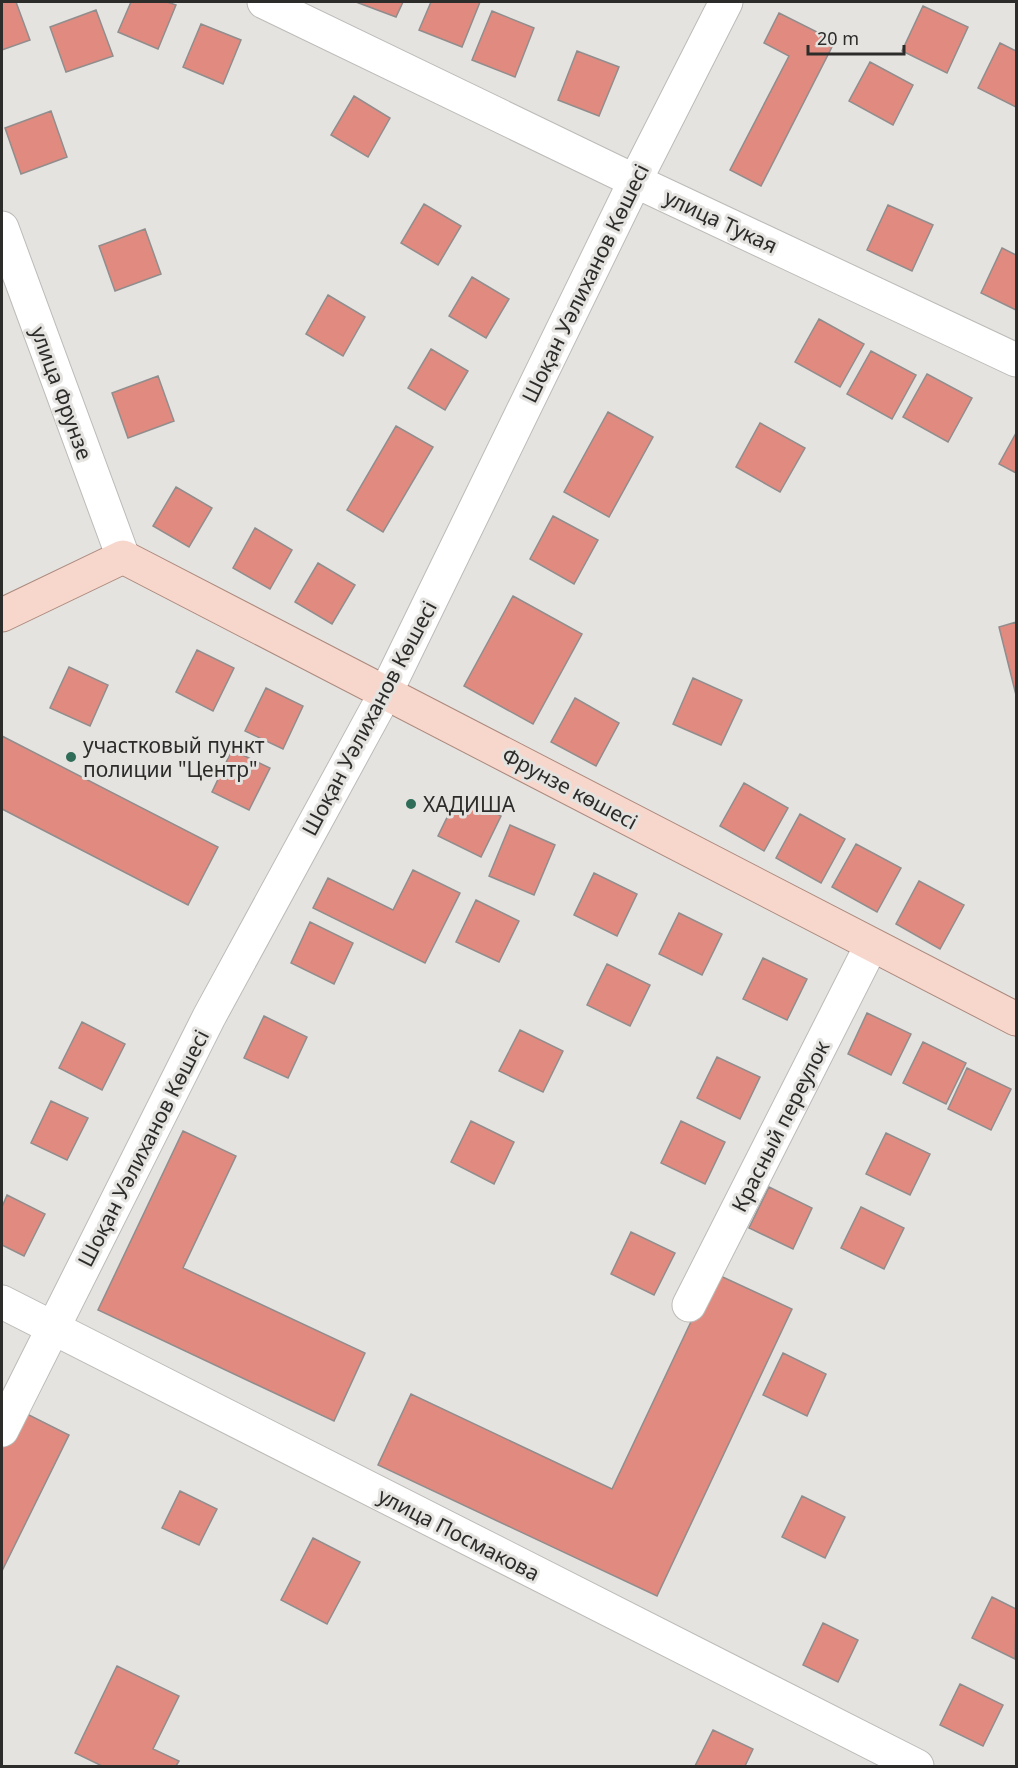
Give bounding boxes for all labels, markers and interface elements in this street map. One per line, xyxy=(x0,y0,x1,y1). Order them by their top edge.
scale bar xyxy=(808,18,904,56)
text: 20 m xyxy=(817,26,859,50)
street label: Шоқан Уәлиханов Көшесі xyxy=(515,159,655,407)
street label: улица Тукая xyxy=(660,183,782,259)
street label: улица Фрунзе xyxy=(25,323,99,463)
street label: Шоқан Уәлиханов Көшесі xyxy=(295,596,443,840)
place label: участковый пункт полиции "Центр" xyxy=(83,731,265,783)
street label: Фрунзе көшесі xyxy=(497,740,643,836)
marker: участковый пункт полиции "Центр" xyxy=(64,750,78,764)
place label: ХАДИША xyxy=(423,790,516,818)
marker: ХАДИША xyxy=(404,797,418,811)
street label: Шоқан Уәлиханов Көшесі xyxy=(71,1025,215,1271)
street label: Красный переулок xyxy=(725,1036,835,1216)
street label: улица Посмакова xyxy=(373,1481,545,1587)

